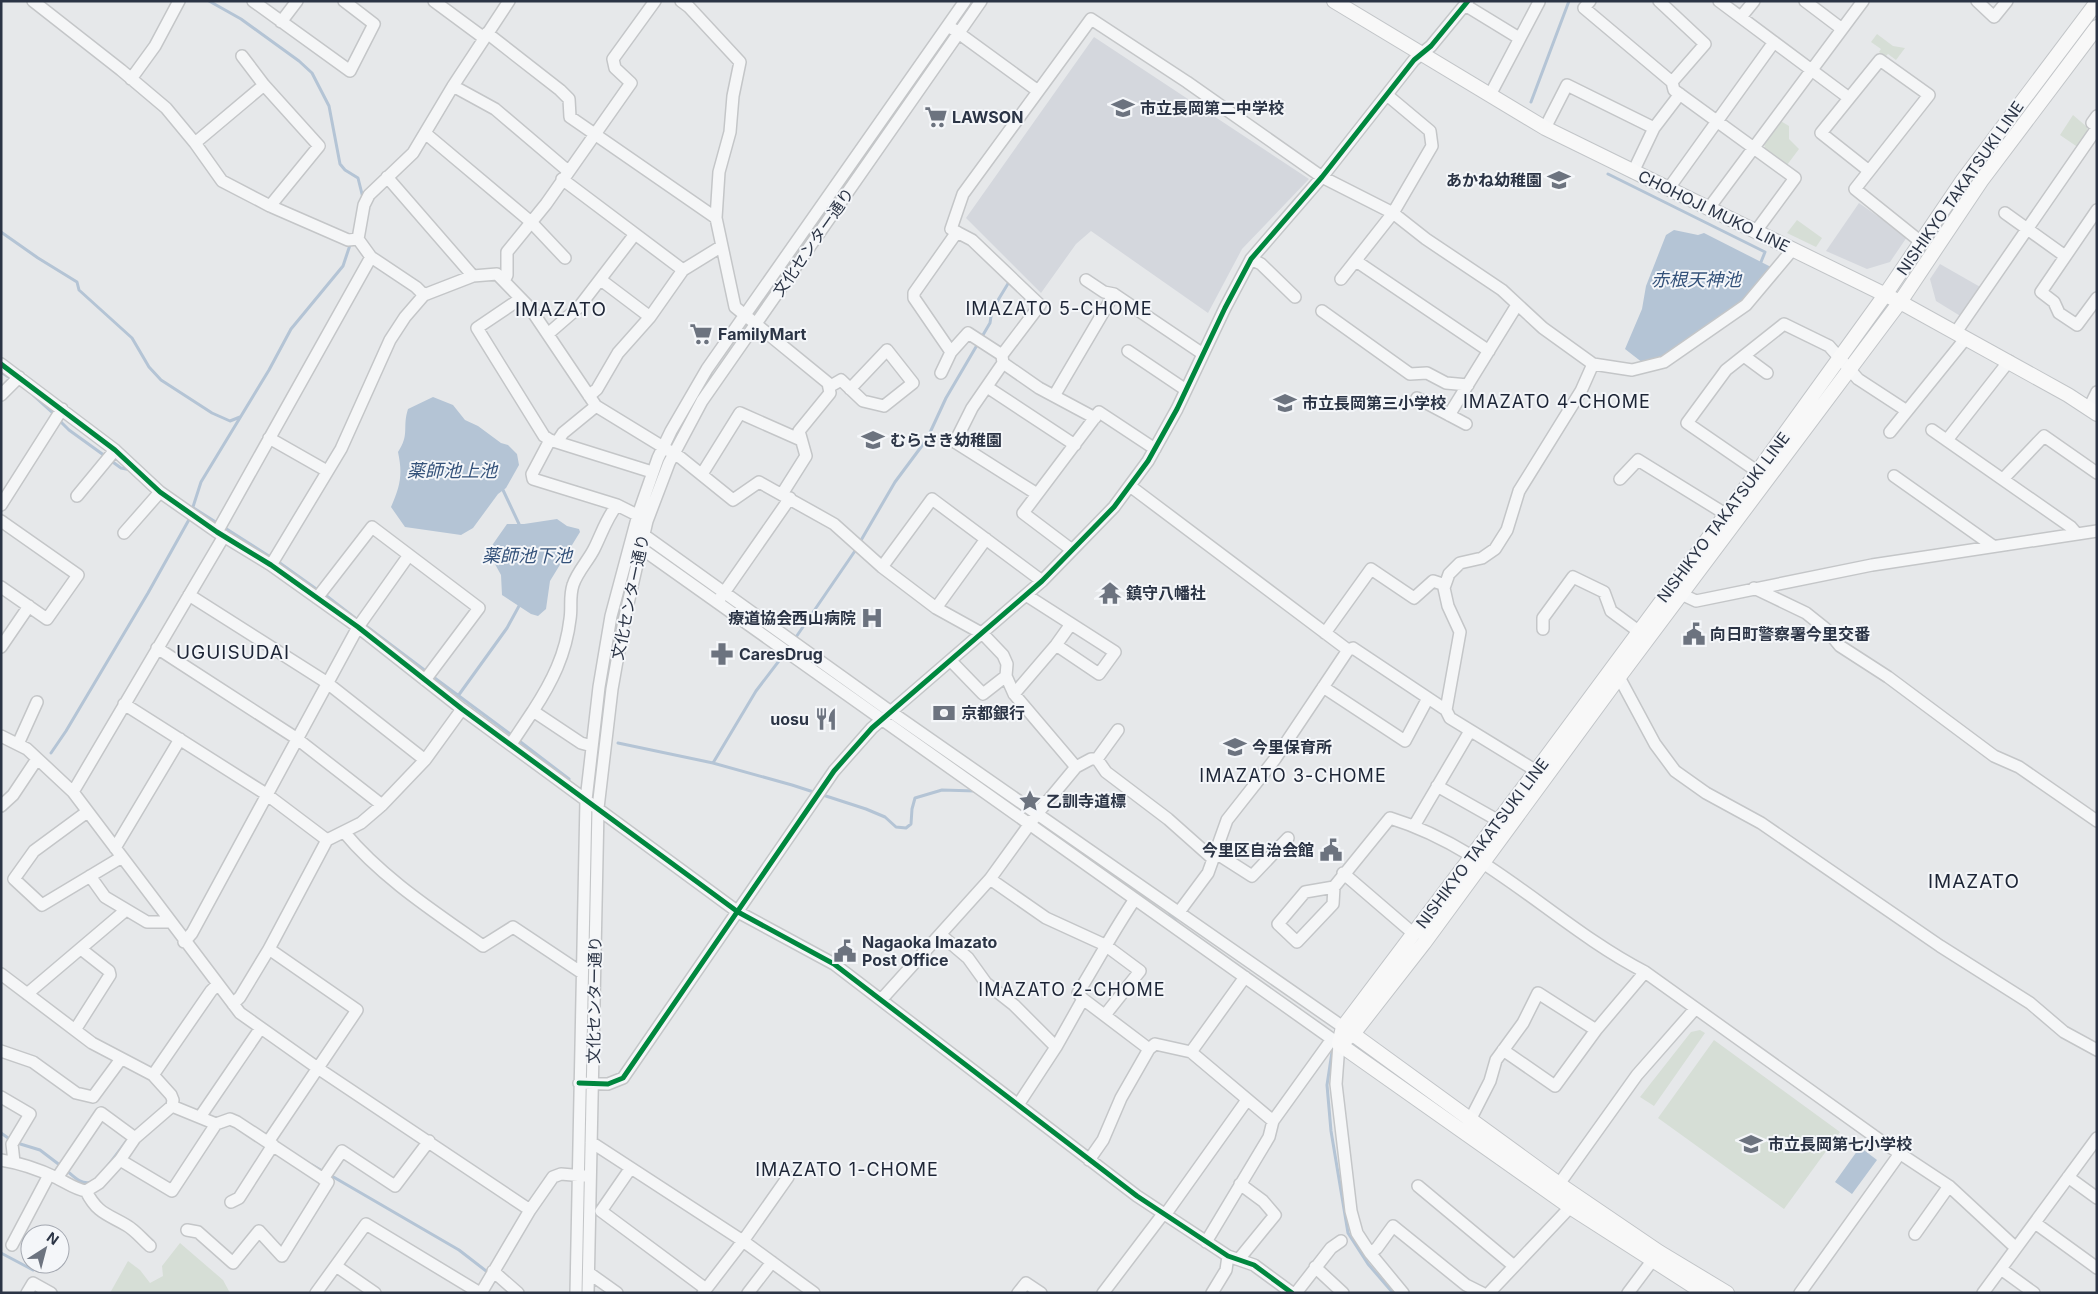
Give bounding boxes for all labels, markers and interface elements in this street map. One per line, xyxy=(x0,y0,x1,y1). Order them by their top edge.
school or university icon: 市立長岡第二中学校 xyxy=(1110,95,1136,121)
street label: NISHIKYO TAKATSUKI LINE xyxy=(1892,97,2028,279)
place label: 市立長岡第二中学校 xyxy=(1140,98,1284,118)
supermarket icon: LAWSON xyxy=(923,104,949,130)
place label: LAWSON xyxy=(952,107,1023,127)
street label: CHOHOJI MUKO LINE xyxy=(1635,166,1793,256)
school or university icon: あかね幼稚園 xyxy=(1546,167,1572,193)
place label: あかね幼稚園 xyxy=(1446,170,1542,190)
street label: 文化センター通り xyxy=(768,184,858,300)
water label: 赤根天神池 xyxy=(1651,269,1743,290)
district label: IMAZATO xyxy=(515,298,607,321)
district label: IMAZATO 5-CHOME xyxy=(965,298,1153,319)
supermarket icon: FamilyMart xyxy=(688,321,714,347)
place label: FamilyMart xyxy=(718,324,807,344)
school or university icon: 市立長岡第三小学校 xyxy=(1272,390,1298,416)
district label: IMAZATO 4-CHOME xyxy=(1463,391,1651,412)
place label: 市立長岡第三小学校 xyxy=(1302,393,1446,413)
school or university icon: むらさき幼稚園 xyxy=(860,427,886,453)
street label: NISHIKYO TAKATSUKI LINE xyxy=(1652,428,1794,606)
place label: むらさき幼稚園 xyxy=(890,430,1002,450)
water label: 薬師池上池 xyxy=(407,460,499,481)
street label: 文化センター通り xyxy=(607,532,653,662)
water label: 薬師池下池 xyxy=(482,545,574,566)
temple icon: 鎮守八幡社 xyxy=(1097,580,1123,606)
place label: 鎮守八幡社 xyxy=(1126,583,1206,603)
hospital icon: 療道協会西山病院 xyxy=(859,605,885,631)
place label: 療道協会西山病院 xyxy=(728,608,856,628)
public building icon: 向日町警察署今里交番 xyxy=(1681,621,1707,647)
place label: 向日町警察署今里交番 xyxy=(1710,624,1870,644)
district label: UGUISUDAI xyxy=(176,641,290,664)
pharmacy icon: CaresDrug xyxy=(709,641,735,667)
place label: CaresDrug xyxy=(739,644,823,664)
bank icon: 京都銀行 xyxy=(931,700,957,726)
place label: 京都銀行 xyxy=(961,703,1025,723)
restaurant icon: uosu xyxy=(813,706,839,732)
place label: uosu xyxy=(770,709,809,729)
school or university icon: 今里保育所 xyxy=(1222,734,1248,760)
place label: 今里保育所 xyxy=(1252,737,1332,757)
street label: NISHIKYO TAKATSUKI LINE xyxy=(1411,754,1553,932)
district label: IMAZATO 3-CHOME xyxy=(1199,765,1387,786)
place icon: 乙訓寺道標 xyxy=(1017,788,1043,814)
place label: 乙訓寺道標 xyxy=(1046,791,1126,811)
public building icon: 今里区自治会館 xyxy=(1318,837,1344,863)
place label: 今里区自治会館 xyxy=(1202,840,1314,860)
district label: IMAZATO xyxy=(1928,870,2020,893)
place label: Nagaoka Imazato Post Office xyxy=(862,932,998,970)
street label: 文化センター通り xyxy=(583,936,605,1064)
public building icon: Nagaoka Imazato Post Office xyxy=(832,938,858,964)
district label: IMAZATO 2-CHOME xyxy=(978,979,1166,1000)
school or university icon: 市立長岡第七小学校 xyxy=(1738,1131,1764,1157)
place label: 市立長岡第七小学校 xyxy=(1768,1134,1912,1154)
district label: IMAZATO 1-CHOME xyxy=(755,1159,939,1180)
north arrow xyxy=(20,1224,70,1274)
text: N xyxy=(44,1228,62,1248)

